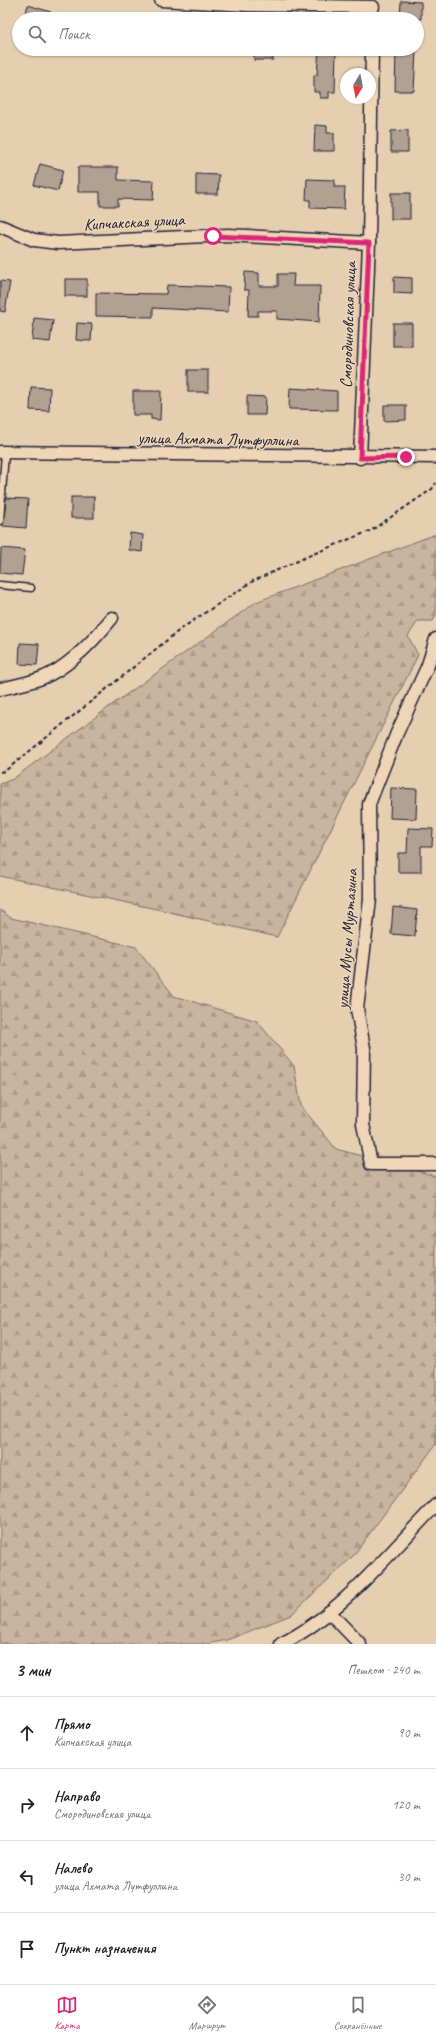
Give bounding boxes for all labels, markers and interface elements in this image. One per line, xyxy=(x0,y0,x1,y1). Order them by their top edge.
search box xyxy=(12,12,424,56)
icon: search xyxy=(26,23,48,45)
text: Поиск xyxy=(58,25,90,44)
north arrow xyxy=(340,68,376,104)
street label: Кипчакская улица xyxy=(83,209,186,235)
route start xyxy=(204,227,222,245)
street label: Смородиновская улица xyxy=(335,259,361,389)
street label: улица Ахмата Лутфуллина xyxy=(136,427,301,451)
route end xyxy=(397,448,415,466)
street label: улица Мусы Муртазина xyxy=(332,867,362,1011)
text: 3 мин xyxy=(16,1660,51,1681)
text: Пешком · 240 m xyxy=(347,1662,420,1678)
text: Прямо xyxy=(54,1715,90,1734)
icon: ahead xyxy=(16,1722,38,1744)
text: 90 m xyxy=(398,1725,420,1741)
text: Кипчакская улица xyxy=(54,1734,131,1750)
text: Направо xyxy=(54,1787,100,1806)
icon: right xyxy=(16,1794,38,1816)
text: 120 m xyxy=(392,1797,420,1813)
text: Смородиновская улица xyxy=(54,1806,151,1822)
text: Налево xyxy=(54,1859,92,1878)
icon: left xyxy=(16,1866,38,1888)
text: 30 m xyxy=(398,1869,420,1885)
text: улица Ахмата Лутфуллина xyxy=(54,1878,177,1894)
icon: arrive xyxy=(16,1938,38,1960)
text: Пункт назначения xyxy=(54,1939,156,1958)
tab: Карта xyxy=(54,1994,80,2032)
tab: Маршрут xyxy=(189,1994,225,2032)
tab: Сохранённые xyxy=(334,1994,382,2032)

